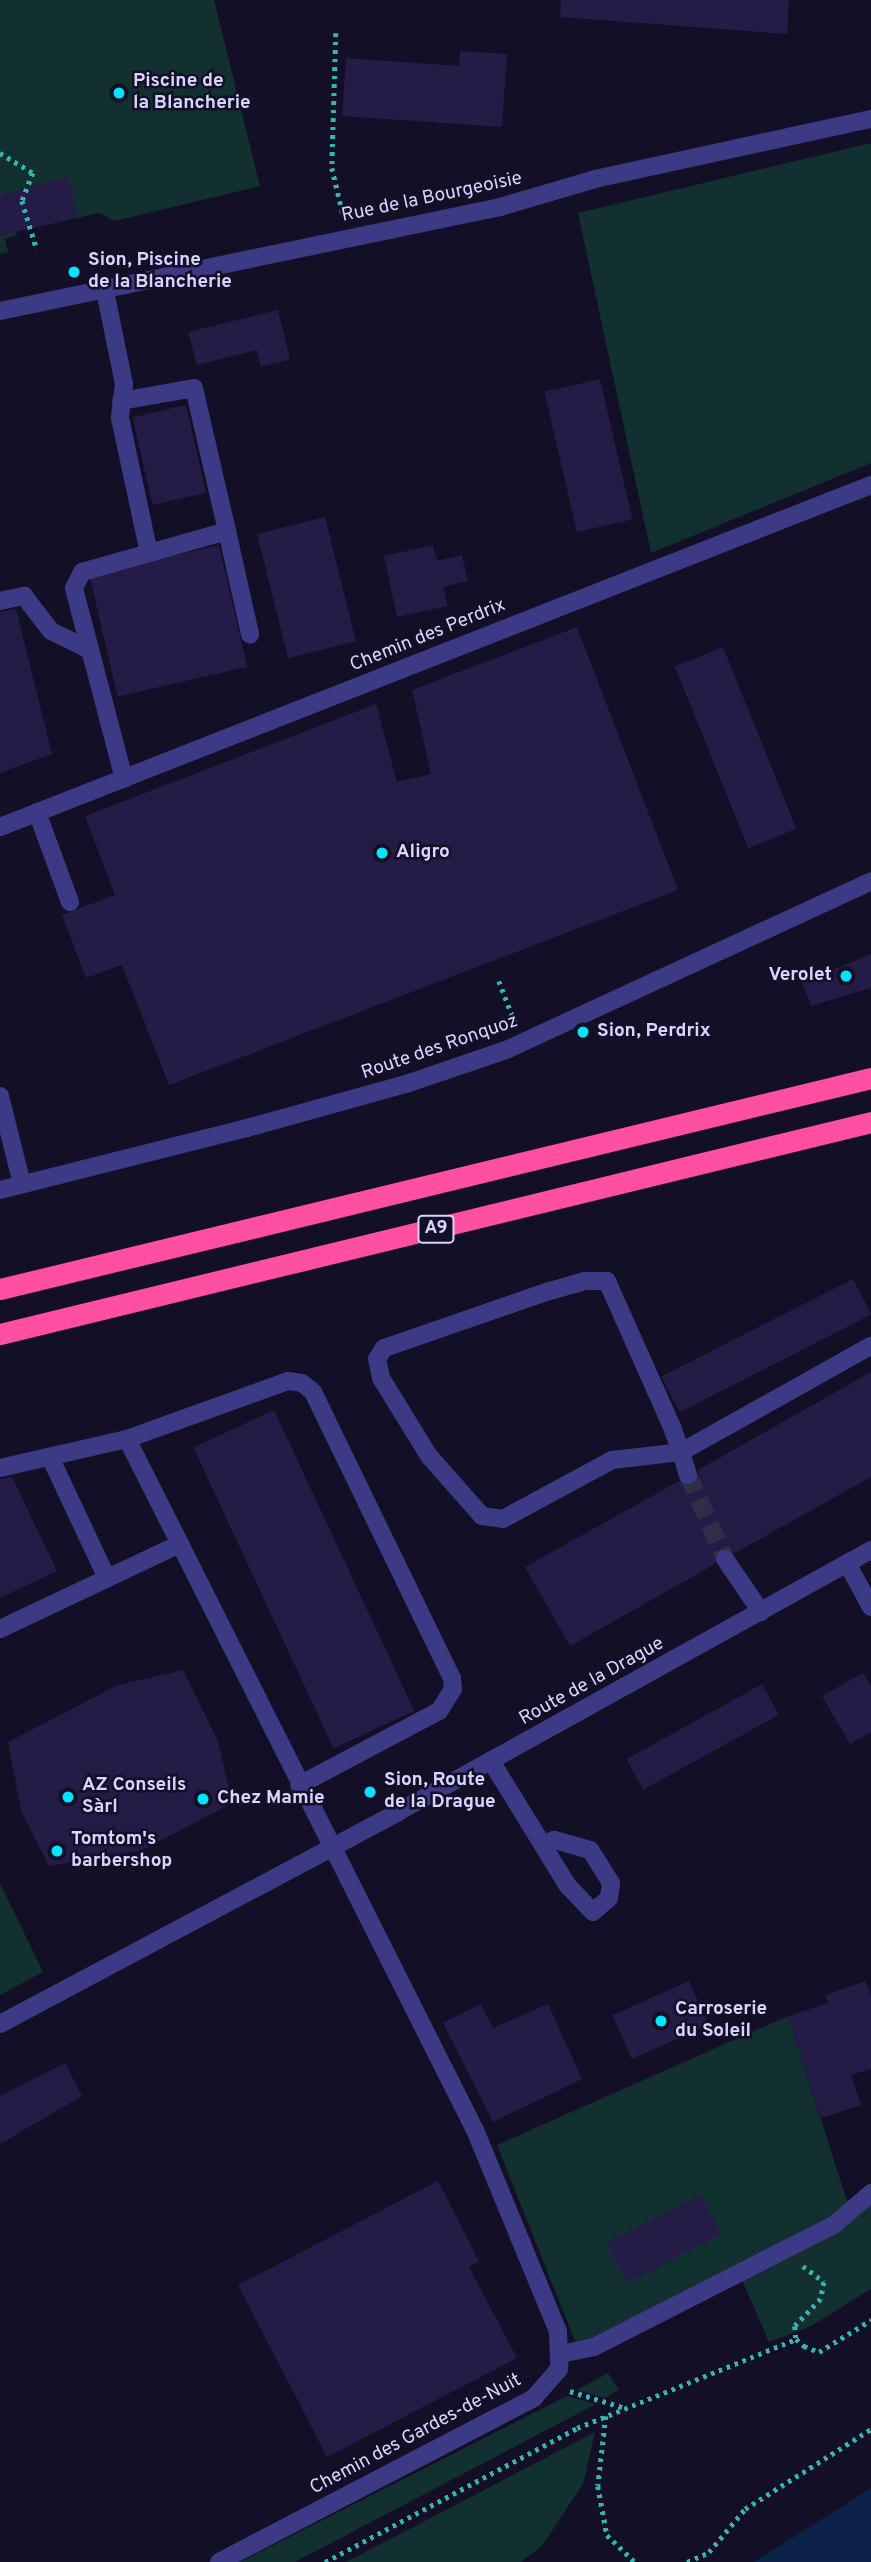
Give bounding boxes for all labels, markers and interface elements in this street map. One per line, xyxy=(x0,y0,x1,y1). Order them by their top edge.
place label: Piscine de la Blancherie xyxy=(133,71,251,115)
marker: Piscine de la Blancherie xyxy=(111,85,127,101)
street label: Rue de la Bourgeoisie xyxy=(340,168,524,228)
place label: Sion, Piscine de la Blancherie xyxy=(88,250,232,294)
marker: Sion, Piscine de la Blancherie xyxy=(66,264,82,280)
street label: Chemin des Perdrix xyxy=(347,594,509,678)
place label: Aligro xyxy=(396,842,450,864)
marker: Aligro xyxy=(374,845,390,861)
place label: Verolet xyxy=(768,965,832,987)
marker: Verolet xyxy=(838,968,854,984)
street label: Route des Ronquoz xyxy=(359,1010,521,1086)
place label: Sion, Perdrix xyxy=(597,1021,711,1043)
marker: Sion, Perdrix xyxy=(575,1024,591,1040)
road number: A9 xyxy=(417,1214,455,1244)
street label: Route de la Drague xyxy=(516,1633,668,1731)
place label: Sion, Route de la Drague xyxy=(384,1770,496,1814)
place label: AZ Conseils Sàrl xyxy=(82,1775,186,1819)
marker: Sion, Route de la Drague xyxy=(362,1784,378,1800)
place label: Chez Mamie xyxy=(217,1788,325,1810)
marker: AZ Conseils Sàrl xyxy=(60,1789,76,1805)
marker: Chez Mamie xyxy=(195,1791,211,1807)
place label: Tomtom's barbershop xyxy=(71,1829,172,1873)
marker: Tomtom's barbershop xyxy=(49,1843,65,1859)
place label: Carroserie du Soleil xyxy=(675,1999,767,2043)
marker: Carroserie du Soleil xyxy=(653,2013,669,2029)
street label: Chemin des Gardes-de-Nuit xyxy=(306,2370,526,2500)

